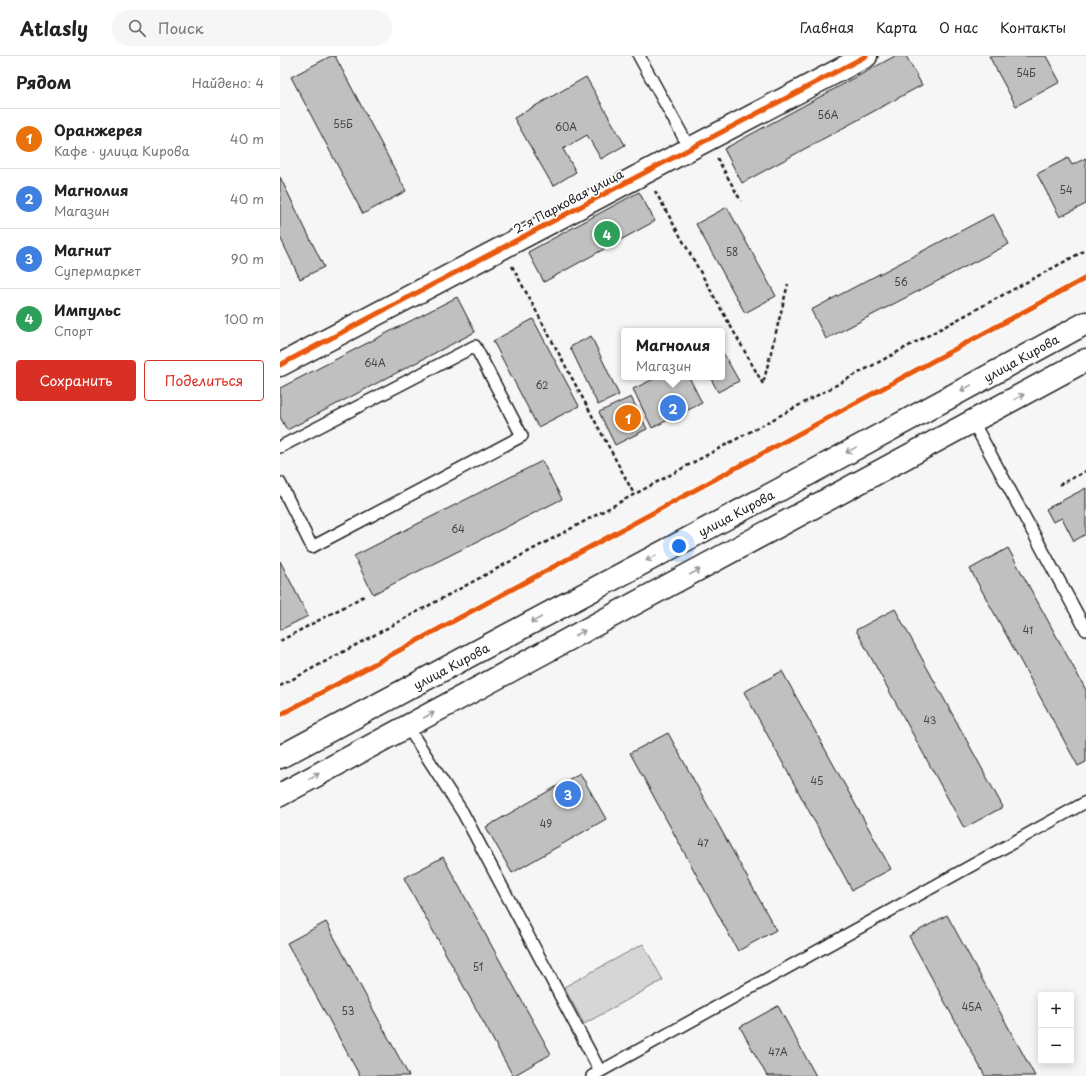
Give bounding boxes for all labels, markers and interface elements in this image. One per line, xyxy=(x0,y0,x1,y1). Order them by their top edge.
search box xyxy=(112,10,392,46)
text: Atlasly xyxy=(20,14,88,42)
text: Поиск xyxy=(158,16,204,39)
icon: search xyxy=(126,17,148,39)
text: Главная xyxy=(800,17,854,38)
text: Карта xyxy=(876,17,917,38)
text: О нас xyxy=(939,17,978,38)
text: Контакты xyxy=(1000,17,1066,38)
house number: 54Б xyxy=(1016,65,1036,80)
text: Рядом xyxy=(16,69,71,95)
text: Найдено: 4 xyxy=(192,73,264,92)
house number: 56А xyxy=(817,107,839,122)
house number: 55Б xyxy=(333,116,353,131)
text: Оранжерея xyxy=(54,118,142,141)
house number: 60А xyxy=(555,119,577,134)
text: 1 xyxy=(26,129,32,148)
text: 40 m xyxy=(230,129,264,148)
text: Кафе · улица Кирова xyxy=(54,141,190,160)
street label: 2-я Парковая улица xyxy=(510,164,627,238)
text: Магнолия xyxy=(54,178,128,201)
house number: 54 xyxy=(1059,182,1073,197)
text: 2 xyxy=(24,189,34,208)
text: 40 m xyxy=(230,189,264,208)
text: Магазин xyxy=(54,201,110,220)
pin: 4 xyxy=(594,219,620,249)
text: Магнит xyxy=(54,238,111,261)
house number: 58 xyxy=(726,244,738,259)
text: 3 xyxy=(25,249,33,268)
text: 90 m xyxy=(231,249,264,268)
text: Супермаркет xyxy=(54,261,141,280)
house number: 56 xyxy=(894,274,908,289)
text: Импульс xyxy=(54,298,121,321)
text: 4 xyxy=(25,309,33,328)
text: 100 m xyxy=(224,309,264,328)
text: Спорт xyxy=(54,321,93,340)
popup xyxy=(621,328,725,380)
street label: улица Кирова xyxy=(980,330,1062,386)
text: Магнолия xyxy=(636,333,710,356)
house number: 64А xyxy=(364,355,386,370)
text: Магазин xyxy=(636,356,692,375)
button: Сохранить xyxy=(16,360,136,401)
button: Поделиться xyxy=(144,360,264,401)
house number: 62 xyxy=(535,377,549,392)
one-way arrow xyxy=(960,385,972,392)
one-way arrow xyxy=(1013,392,1025,400)
pin: 2 xyxy=(660,393,686,423)
pin: 1 xyxy=(615,403,641,433)
one-way arrow xyxy=(846,447,858,455)
street label: улица Кирова xyxy=(695,485,778,541)
house number: 64 xyxy=(451,521,465,536)
your location xyxy=(669,536,689,556)
one-way arrow xyxy=(645,555,657,563)
one-way arrow xyxy=(689,567,701,575)
one-way arrow xyxy=(530,617,542,624)
house number: 41 xyxy=(1023,622,1033,637)
one-way arrow xyxy=(574,629,586,637)
street label: улица Кирова xyxy=(410,638,493,694)
one-way arrow xyxy=(423,710,435,718)
house number: 43 xyxy=(924,712,937,727)
one-way arrow xyxy=(308,772,320,780)
house number: 45 xyxy=(811,773,823,788)
pin: 3 xyxy=(555,779,581,809)
house number: 49 xyxy=(540,816,552,831)
house number: 47 xyxy=(697,835,710,850)
house number: 51 xyxy=(473,959,483,974)
map controls xyxy=(1038,992,1074,1064)
button: + xyxy=(1038,992,1074,1028)
house number: 45А xyxy=(962,999,983,1014)
house number: 53 xyxy=(342,1003,354,1018)
button: − xyxy=(1038,1028,1074,1064)
house number: 47А xyxy=(768,1044,788,1059)

